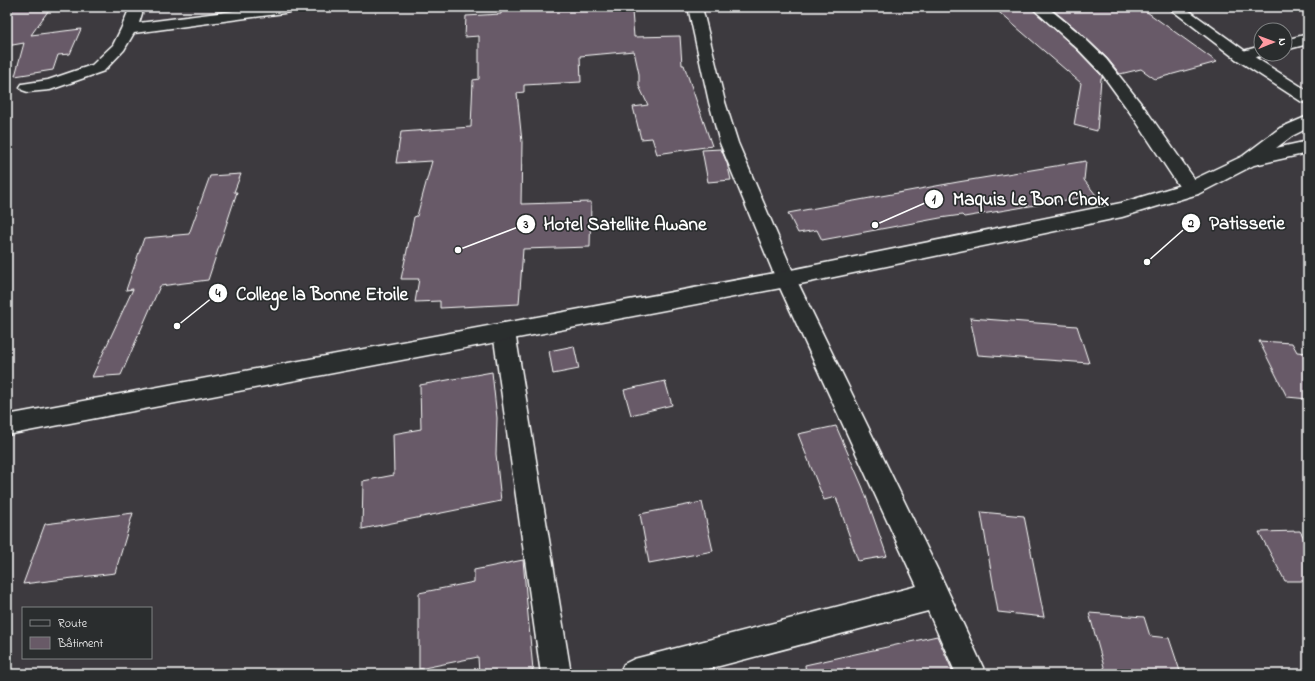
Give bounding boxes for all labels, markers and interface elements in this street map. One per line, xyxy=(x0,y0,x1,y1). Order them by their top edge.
north arrow xyxy=(1253,22,1293,62)
text: N xyxy=(1274,38,1290,46)
callout: Maquis Le Bon Choix xyxy=(924,183,1117,214)
text: Maquis Le Bon Choix xyxy=(953,187,1110,214)
text: 1 xyxy=(932,191,936,209)
callout: Patisserie xyxy=(1181,207,1293,238)
callout: Hotel Satellite Awane xyxy=(516,208,714,239)
text: Patisserie xyxy=(1209,211,1285,238)
text: Hotel Satellite Awane xyxy=(544,212,707,239)
text: 2 xyxy=(1187,215,1194,233)
text: 3 xyxy=(523,216,529,234)
callout: College la Bonne Etoile xyxy=(208,278,416,309)
text: College la Bonne Etoile xyxy=(236,282,409,311)
text: 4 xyxy=(215,285,221,303)
legend xyxy=(22,607,152,659)
text: Route xyxy=(58,615,88,633)
text: Bâtiment xyxy=(57,635,103,653)

